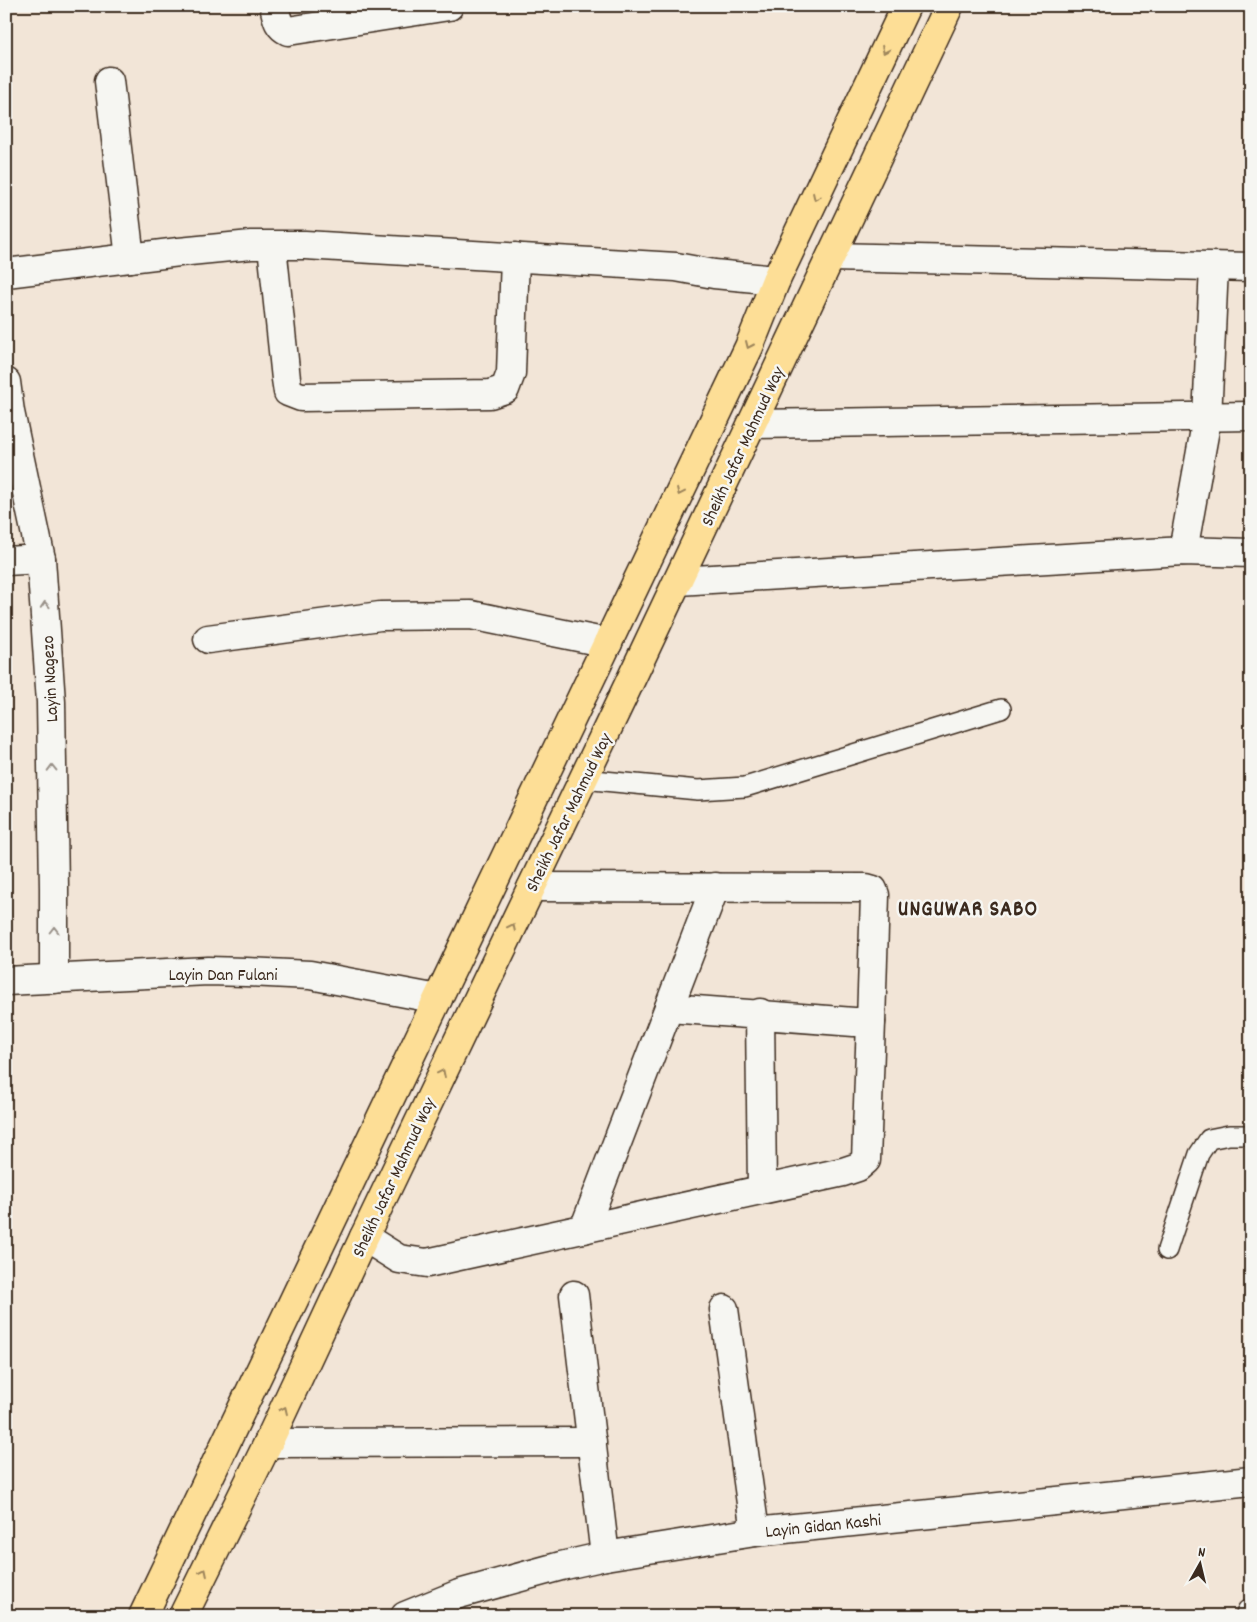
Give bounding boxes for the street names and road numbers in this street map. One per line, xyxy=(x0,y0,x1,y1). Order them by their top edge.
street label: Sheikh Jafar Mahmud Way xyxy=(696,362,793,531)
street label: Layin Nagezo xyxy=(37,635,66,723)
street label: Sheikh Jafar Mahmud Way xyxy=(521,729,620,897)
street label: Layin Dan Fulani xyxy=(168,964,278,989)
street label: Sheikh Jafar Mahmud Way xyxy=(347,1093,444,1262)
street label: Layin Gidan Kashi xyxy=(764,1509,882,1546)

